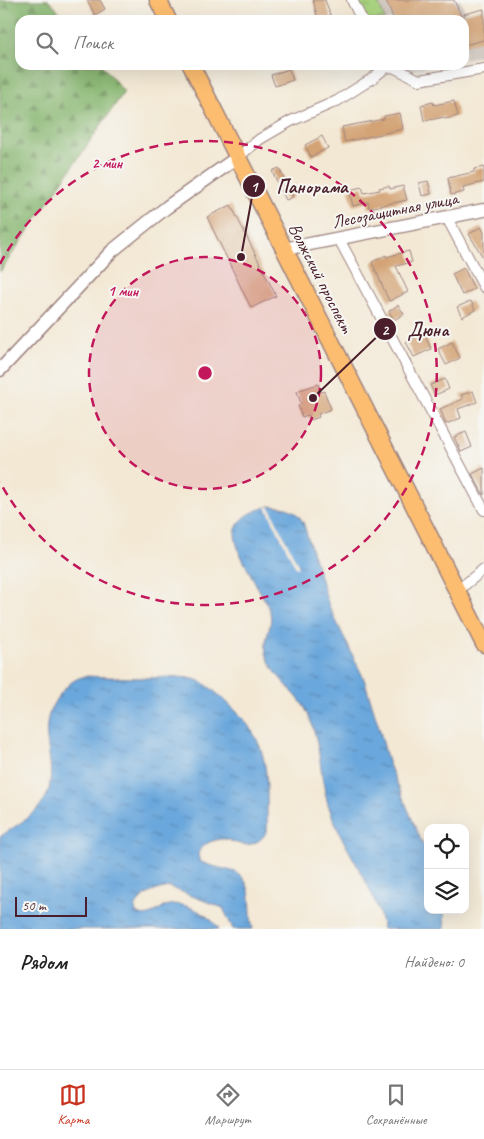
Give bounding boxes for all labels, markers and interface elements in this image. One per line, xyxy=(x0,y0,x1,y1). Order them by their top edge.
search box xyxy=(15,15,469,70)
icon: search xyxy=(33,29,61,57)
text: Поиск xyxy=(73,31,113,55)
text: 2 мин xyxy=(92,154,124,173)
callout: Панорама xyxy=(241,169,357,203)
text: Панорама xyxy=(276,175,349,199)
text: 1 xyxy=(251,178,260,197)
street label: Лесозащитная улица xyxy=(330,187,462,234)
street label: Волжский проспект xyxy=(284,219,359,338)
text: 1 мин xyxy=(108,282,140,301)
callout: Дюна xyxy=(373,312,459,346)
text: Дюна xyxy=(407,318,450,342)
text: 2 xyxy=(382,321,390,340)
centre of rings xyxy=(196,364,214,382)
map controls xyxy=(424,824,469,914)
button: locate xyxy=(424,824,469,869)
button: layers xyxy=(424,869,469,914)
scale bar xyxy=(15,894,88,917)
text: 50 m xyxy=(22,897,46,914)
text: Рядом xyxy=(20,949,67,975)
text: Найдено: 0 xyxy=(404,952,464,972)
tab: Карта xyxy=(57,1081,90,1128)
tab: Маршрут xyxy=(204,1081,251,1128)
tab: Сохранённые xyxy=(366,1081,426,1128)

